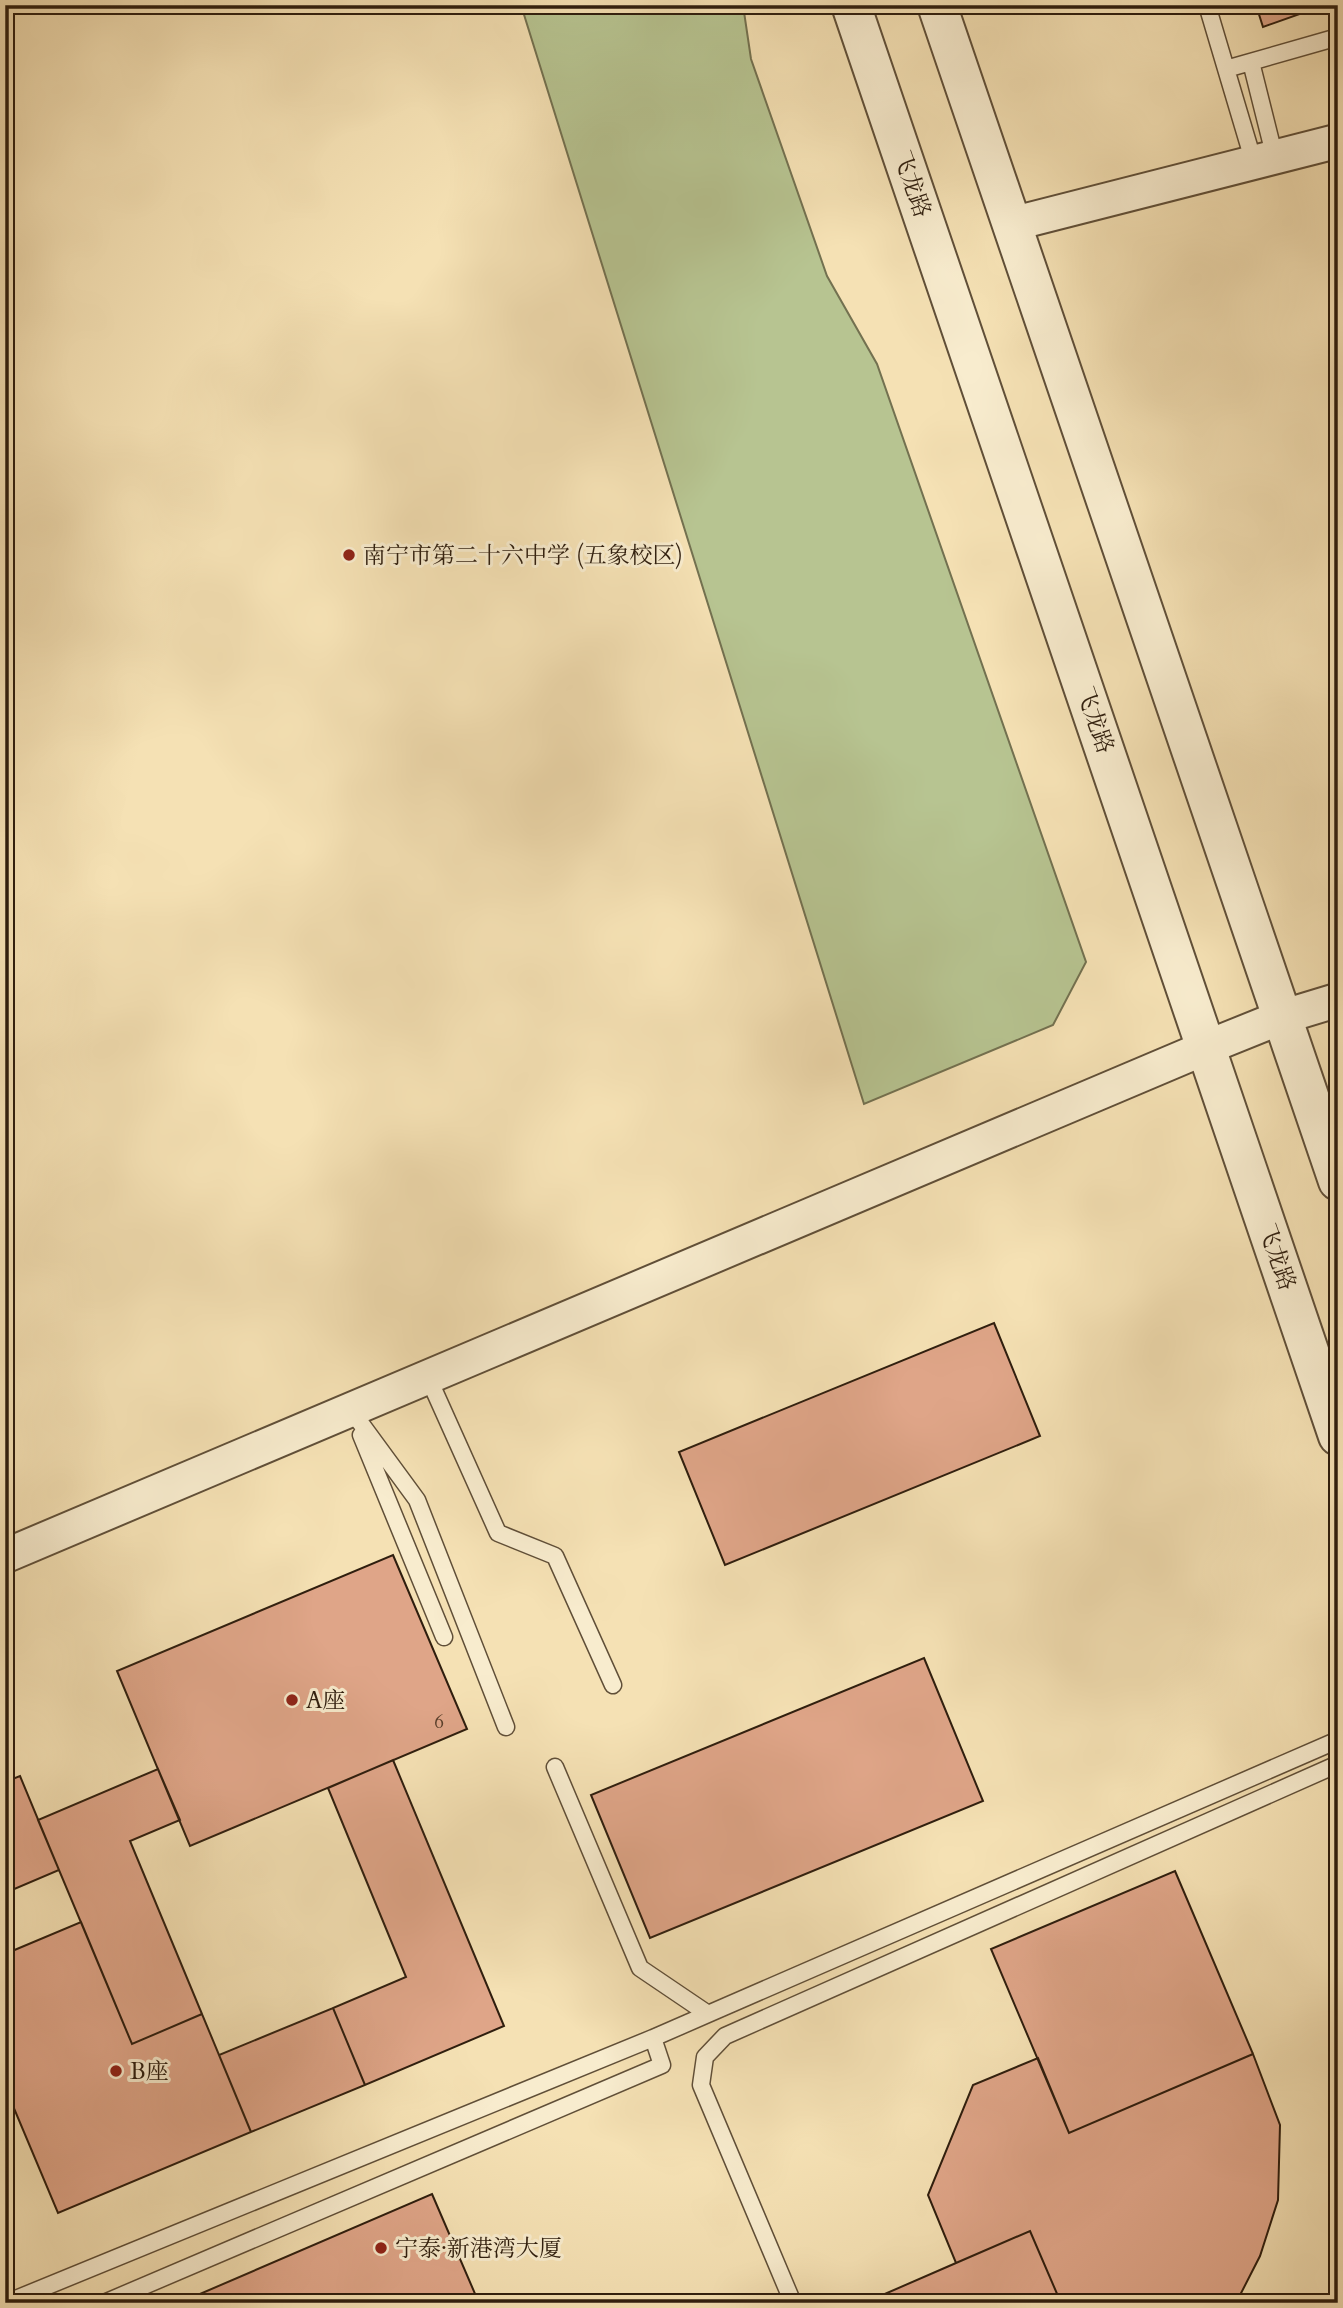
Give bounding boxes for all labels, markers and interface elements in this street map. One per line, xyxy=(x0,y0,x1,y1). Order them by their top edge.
street label: 飞龙路 xyxy=(886,146,938,222)
place label: 南宁市第二十六中学 (五象校区) xyxy=(363,540,683,571)
marker: 南宁市第二十六中学 (五象校区) xyxy=(341,547,357,563)
street label: 飞龙路 xyxy=(1069,682,1121,758)
street label: 飞龙路 xyxy=(1251,1219,1303,1295)
place label: A座 xyxy=(306,1685,345,1716)
marker: A座 xyxy=(284,1692,300,1708)
house number: 6 xyxy=(434,1709,444,1735)
place label: B座 xyxy=(130,2056,169,2087)
marker: B座 xyxy=(108,2063,124,2079)
place label: 宁泰·新港湾大厦 xyxy=(395,2233,562,2264)
marker: 宁泰·新港湾大厦 xyxy=(373,2240,389,2256)

